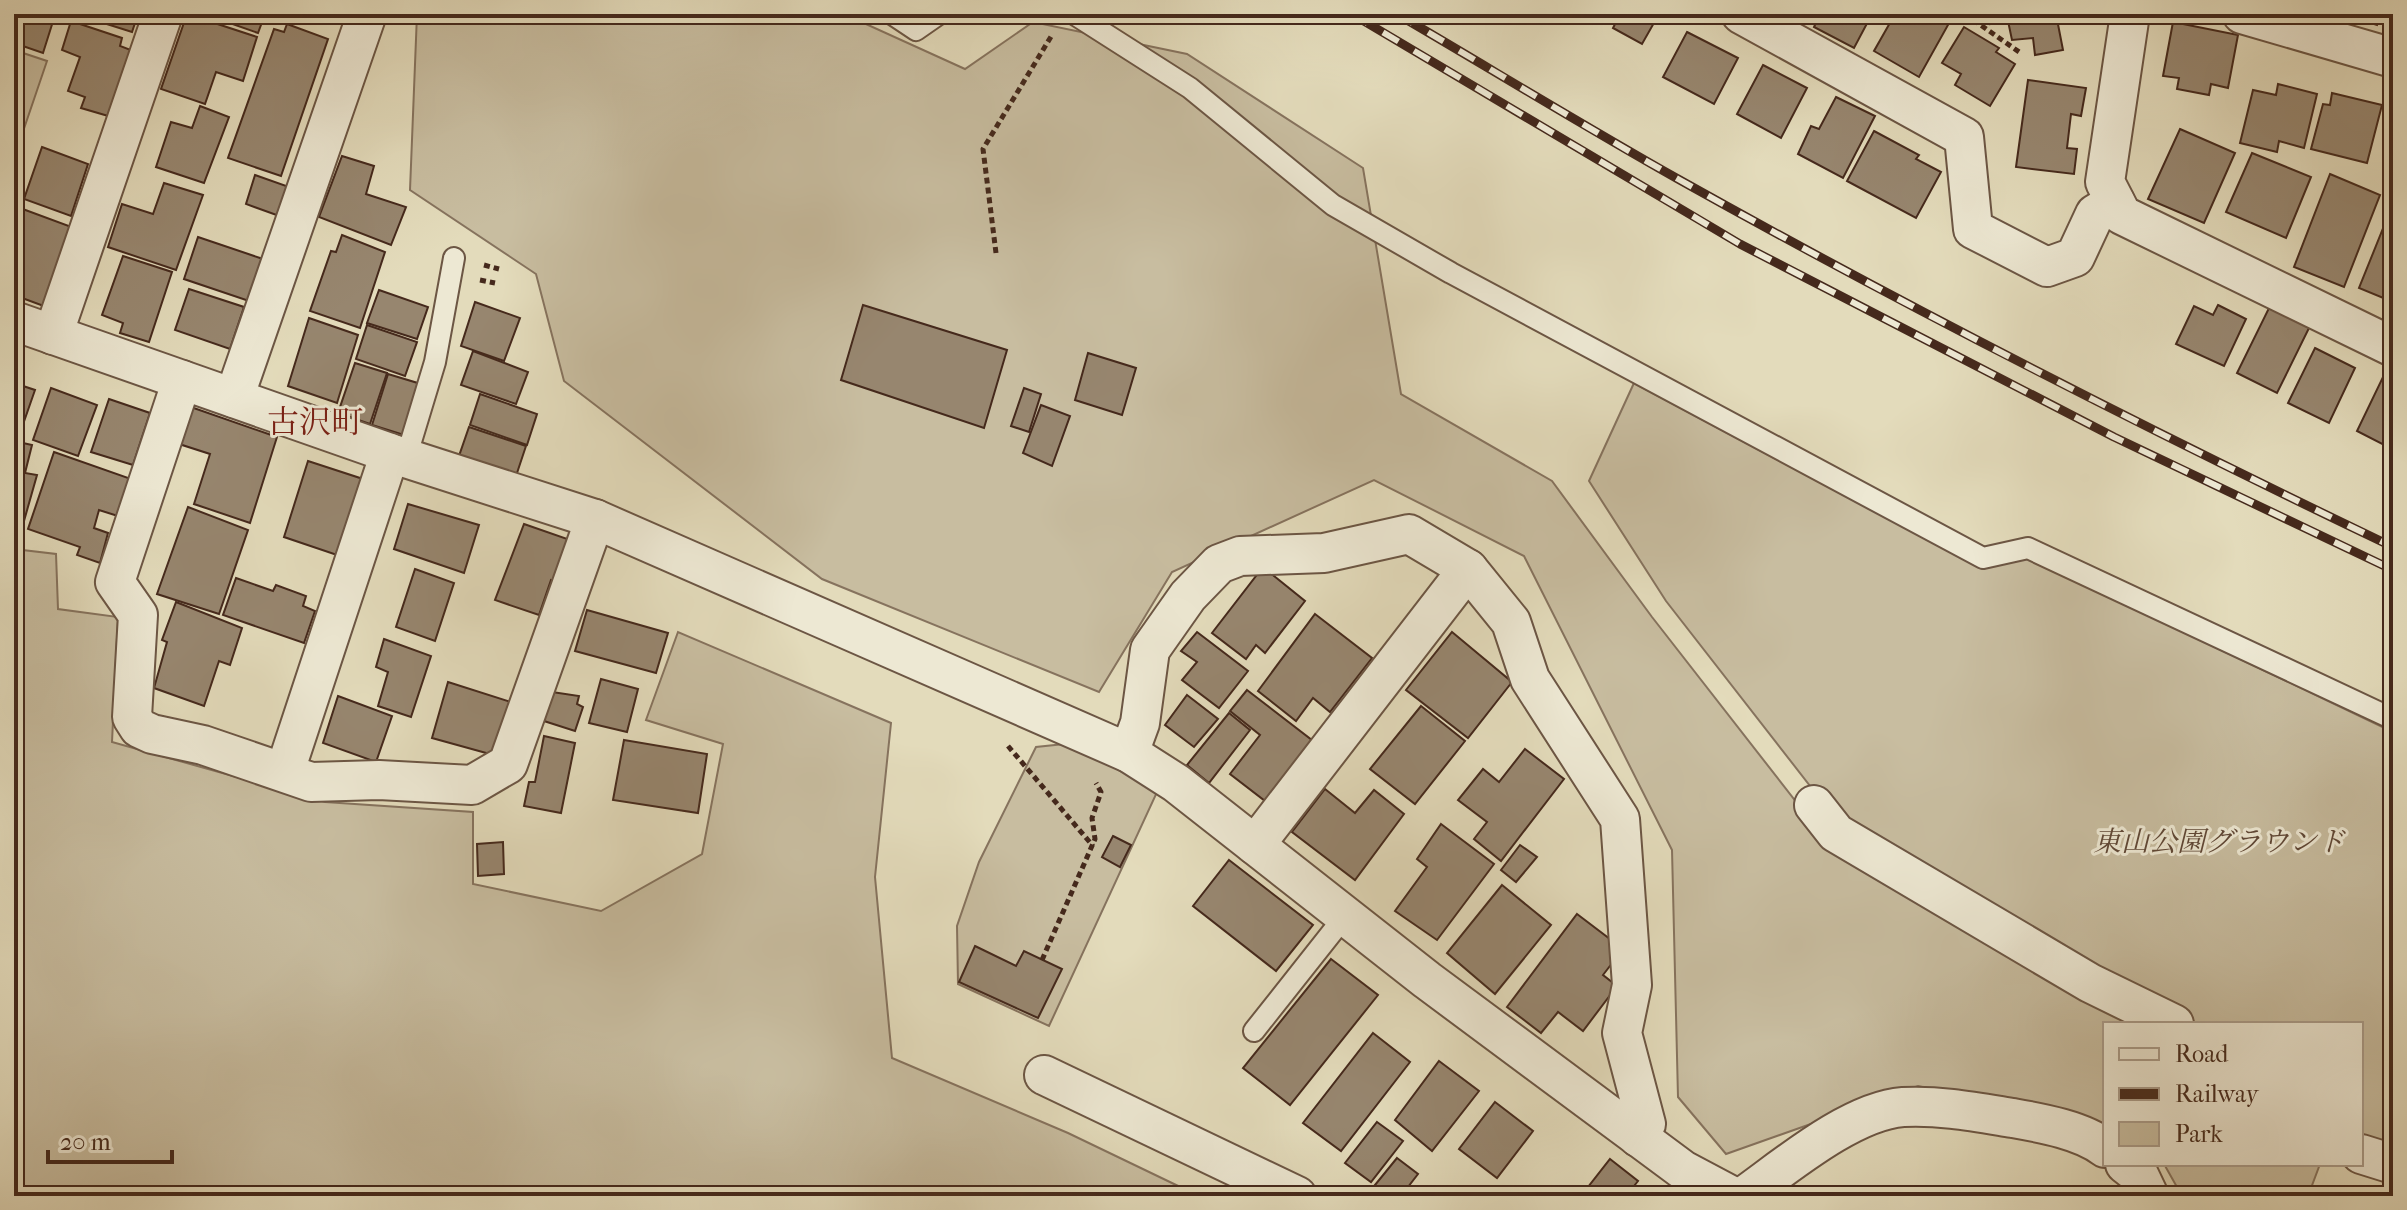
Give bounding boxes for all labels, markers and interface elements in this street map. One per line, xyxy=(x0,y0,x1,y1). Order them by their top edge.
district label: 古沢町 xyxy=(267,404,363,441)
park label: 東山公園グラウンド xyxy=(2093,825,2346,858)
legend xyxy=(2103,1022,2363,1166)
text: Road xyxy=(2175,1040,2229,1068)
text: Railway xyxy=(2175,1080,2260,1108)
scale bar xyxy=(48,1114,172,1164)
text: Park xyxy=(2175,1120,2223,1148)
text: 20 m xyxy=(60,1128,111,1156)

